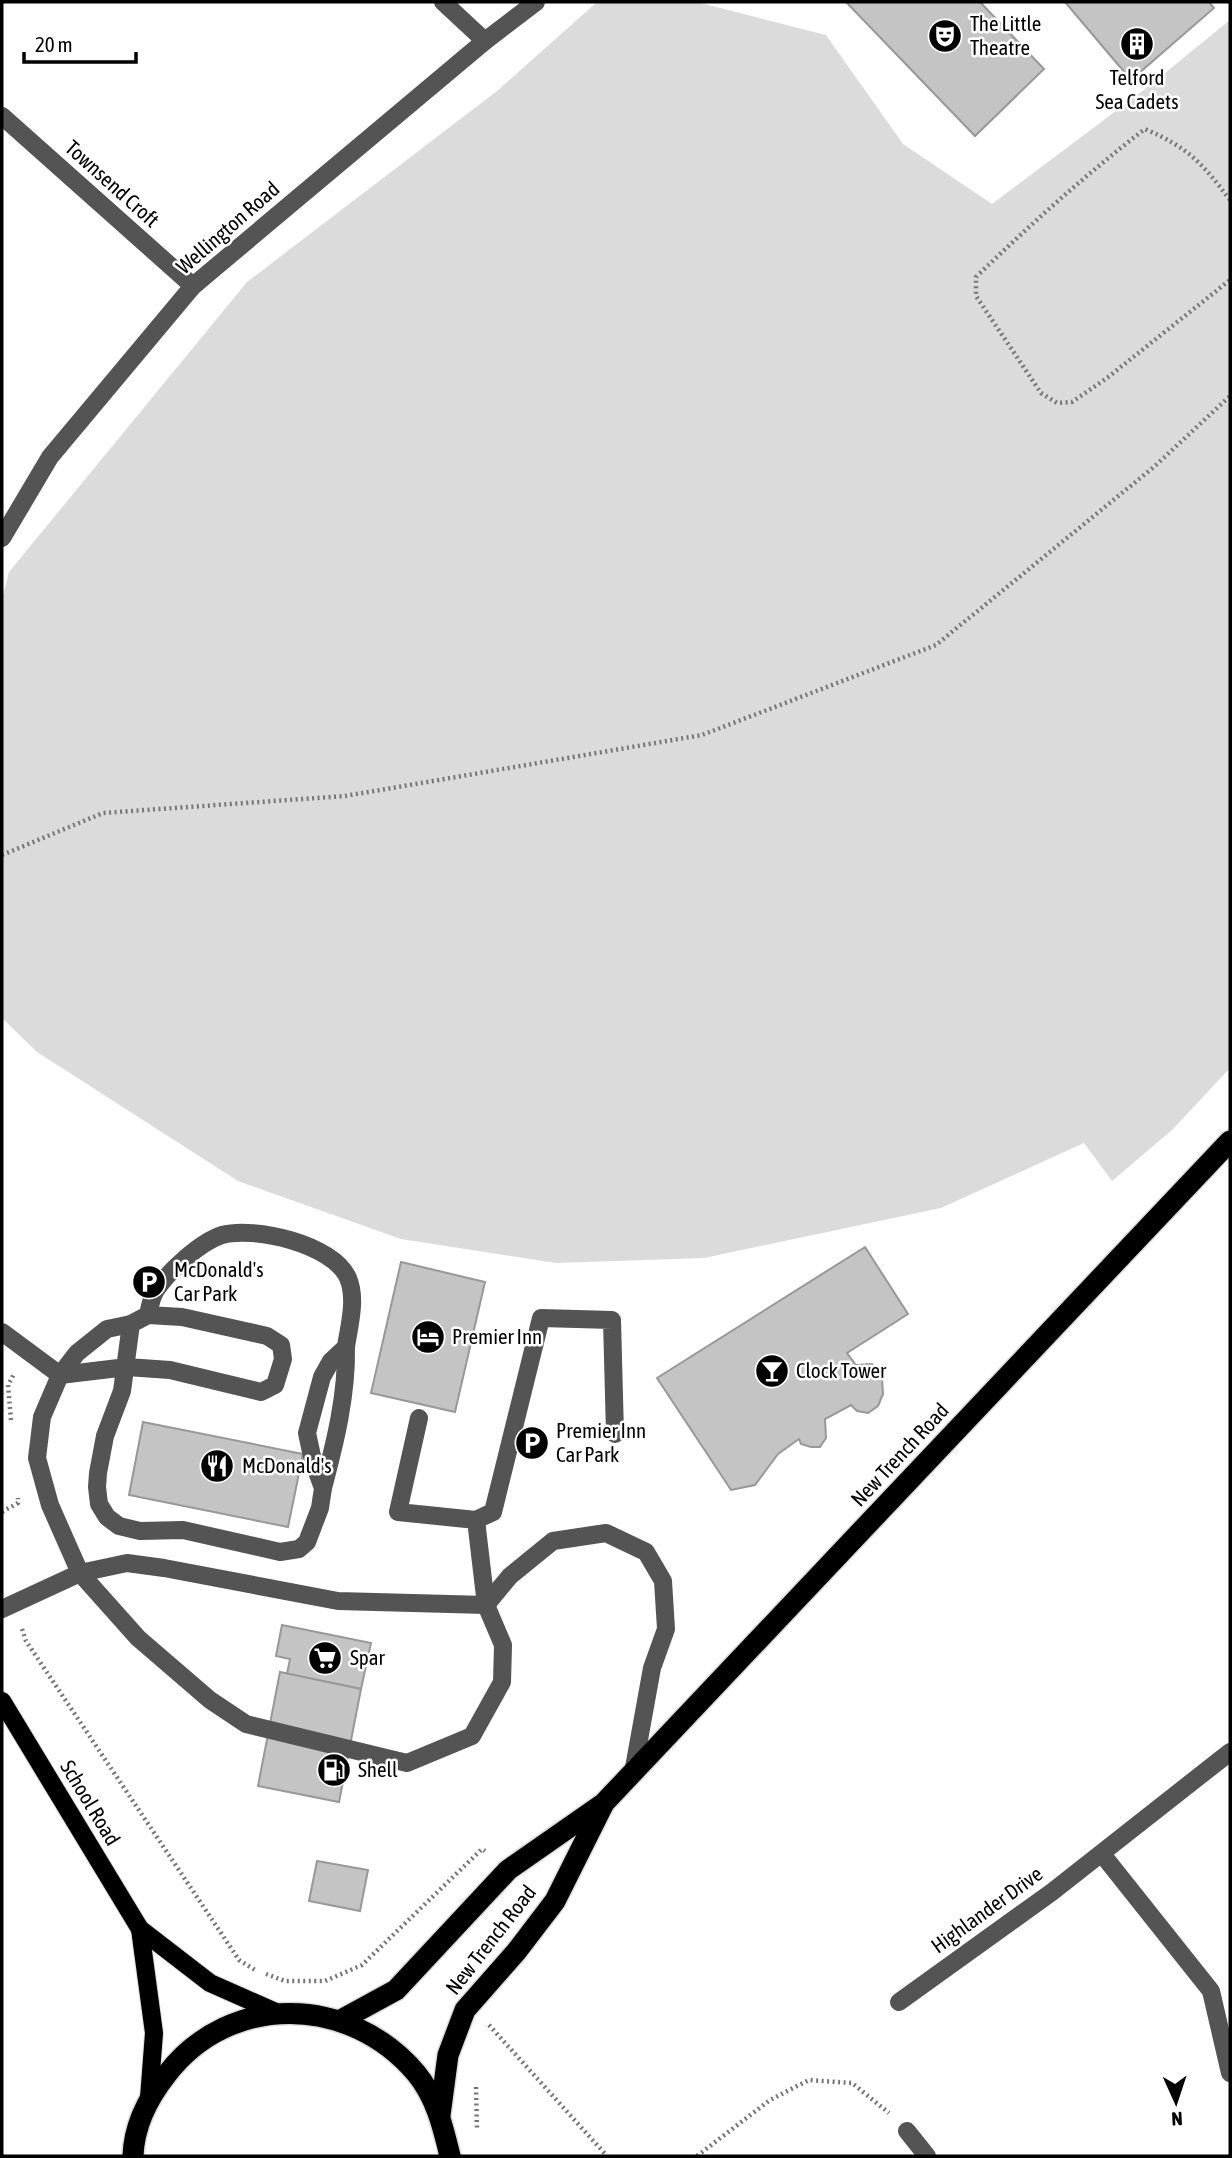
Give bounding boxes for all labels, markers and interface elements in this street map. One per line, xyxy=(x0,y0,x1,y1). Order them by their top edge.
place label: The Little Theatre xyxy=(970,11,1041,59)
theatre icon: The Little Theatre xyxy=(926,17,964,55)
scale bar xyxy=(24,21,136,65)
building icon: Telford Sea Cadets xyxy=(1118,25,1156,63)
text: 20 m xyxy=(35,32,73,56)
place label: Telford Sea Cadets xyxy=(1095,65,1179,113)
street label: Townsend Croft xyxy=(61,135,164,232)
street label: Wellington Road xyxy=(171,176,284,278)
place label: McDonald's Car Park xyxy=(174,1257,264,1305)
parking icon: McDonald's Car Park xyxy=(130,1263,168,1301)
hotel icon: Premier Inn xyxy=(409,1318,447,1356)
place label: Premier Inn xyxy=(452,1324,542,1348)
bar icon: Clock Tower xyxy=(753,1352,791,1390)
place label: Clock Tower xyxy=(796,1358,887,1382)
street label: New Trench Road xyxy=(846,1398,953,1511)
place label: Premier Inn Car Park xyxy=(556,1418,646,1466)
parking icon: Premier Inn Car Park xyxy=(513,1424,551,1462)
restaurant icon: McDonald's xyxy=(198,1447,236,1485)
place label: McDonald's xyxy=(242,1453,332,1477)
supermarket icon: Spar xyxy=(306,1639,344,1677)
place label: Spar xyxy=(350,1645,386,1669)
fuel station icon: Shell xyxy=(315,1751,353,1789)
street label: School Road xyxy=(56,1756,126,1849)
place label: Shell xyxy=(358,1757,398,1781)
street label: Highlander Drive xyxy=(926,1861,1046,1957)
street label: New Trench Road xyxy=(440,1880,540,1999)
north arrow xyxy=(1141,2067,1211,2137)
text: N xyxy=(1171,2108,1183,2130)

